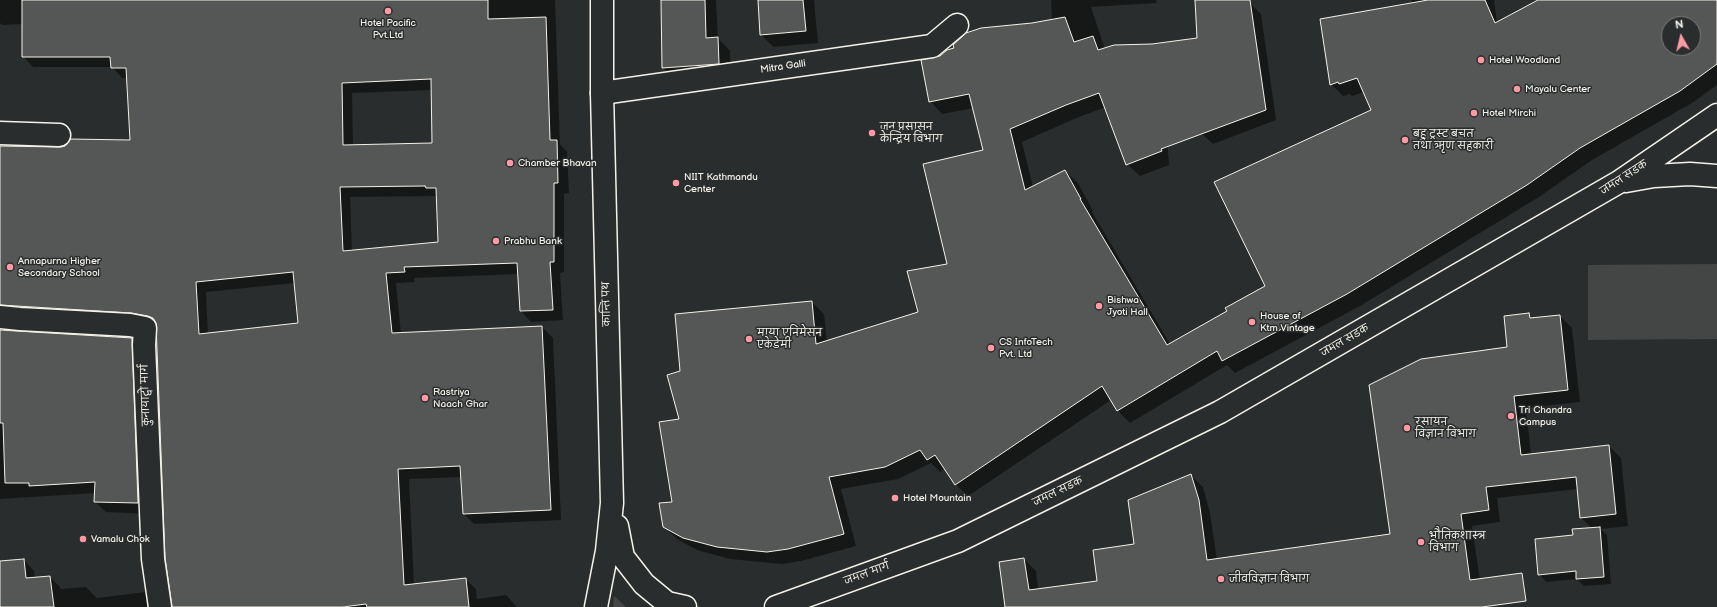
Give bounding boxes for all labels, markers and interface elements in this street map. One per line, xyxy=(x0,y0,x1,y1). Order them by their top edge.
marker: Hotel Pacific Pvt.Ltd xyxy=(383,6,393,16)
north arrow xyxy=(1661,16,1701,56)
place label: Hotel Pacific Pvt.Ltd xyxy=(360,17,416,40)
text: N xyxy=(1674,18,1684,32)
place label: Hotel Woodland xyxy=(1489,54,1560,66)
marker: Hotel Woodland xyxy=(1476,55,1486,65)
street label: Mitra Galli xyxy=(760,58,806,76)
place label: Mayalu Center xyxy=(1525,83,1591,95)
marker: Mayalu Center xyxy=(1512,84,1522,94)
place label: Hotel Mirchi xyxy=(1482,107,1536,119)
marker: Hotel Mirchi xyxy=(1469,108,1479,118)
place label: जन प्रसासन केन्द्रिय विभाग xyxy=(880,121,943,144)
marker: जन प्रसासन केन्द्रिय विभाग xyxy=(867,128,877,138)
place label: बहु ट्रस्ट बचत तथा ऋण सहकारी xyxy=(1413,128,1494,152)
marker: बहु ट्रस्ट बचत तथा ऋण सहकारी xyxy=(1400,135,1410,145)
place label: Chamber Bhavan xyxy=(518,157,597,169)
marker: Chamber Bhavan xyxy=(505,158,515,168)
street label: जमल सडक xyxy=(1598,158,1650,198)
place label: NIIT Kathmandu Center xyxy=(684,171,758,194)
marker: NIIT Kathmandu Center xyxy=(671,178,681,188)
place label: Prabhu Bank xyxy=(504,235,562,247)
marker: Prabhu Bank xyxy=(491,236,501,246)
place label: Annapurna Higher Secondary School xyxy=(18,255,100,278)
marker: Annapurna Higher Secondary School xyxy=(5,262,15,272)
street label: कान्ति पथ xyxy=(601,282,613,326)
place label: Bishwa Jyoti Hall xyxy=(1107,294,1148,318)
marker: Bishwa Jyoti Hall xyxy=(1094,301,1104,311)
place label: House of Ktm Vintage xyxy=(1260,310,1315,334)
marker: House of Ktm Vintage xyxy=(1247,317,1257,327)
street label: जमल सडक xyxy=(1319,322,1371,360)
place label: माया एनिमेसन एकेडेमी xyxy=(757,327,822,350)
marker: माया एनिमेसन एकेडेमी xyxy=(744,334,754,344)
place label: CS InfoTech Pvt. Ltd xyxy=(999,336,1053,360)
marker: CS InfoTech Pvt. Ltd xyxy=(986,343,996,353)
street label: कुनायाट्वो मार्ग xyxy=(139,364,153,426)
place label: Rastriya Naach Ghar xyxy=(433,386,488,410)
marker: Rastriya Naach Ghar xyxy=(420,393,430,403)
place label: Tri Chandra Campus xyxy=(1519,404,1572,428)
marker: Tri Chandra Campus xyxy=(1506,411,1516,421)
place label: रसायन विज्ञान विभाग xyxy=(1415,416,1476,440)
marker: रसायन विज्ञान विभाग xyxy=(1402,423,1412,433)
street label: जमल सडक xyxy=(1031,475,1085,509)
place label: Hotel Mountain xyxy=(903,492,971,504)
marker: Hotel Mountain xyxy=(890,493,900,503)
place label: भौतिकशास्त्र विभाग xyxy=(1429,530,1486,554)
place label: Vamalu Chok xyxy=(91,533,150,545)
marker: Vamalu Chok xyxy=(78,534,88,544)
marker: भौतिकशास्त्र विभाग xyxy=(1416,537,1426,547)
street label: जमल मार्ग xyxy=(843,560,891,588)
place label: जीवविज्ञान विभाग xyxy=(1229,573,1309,585)
marker: जीवविज्ञान विभाग xyxy=(1216,574,1226,584)

